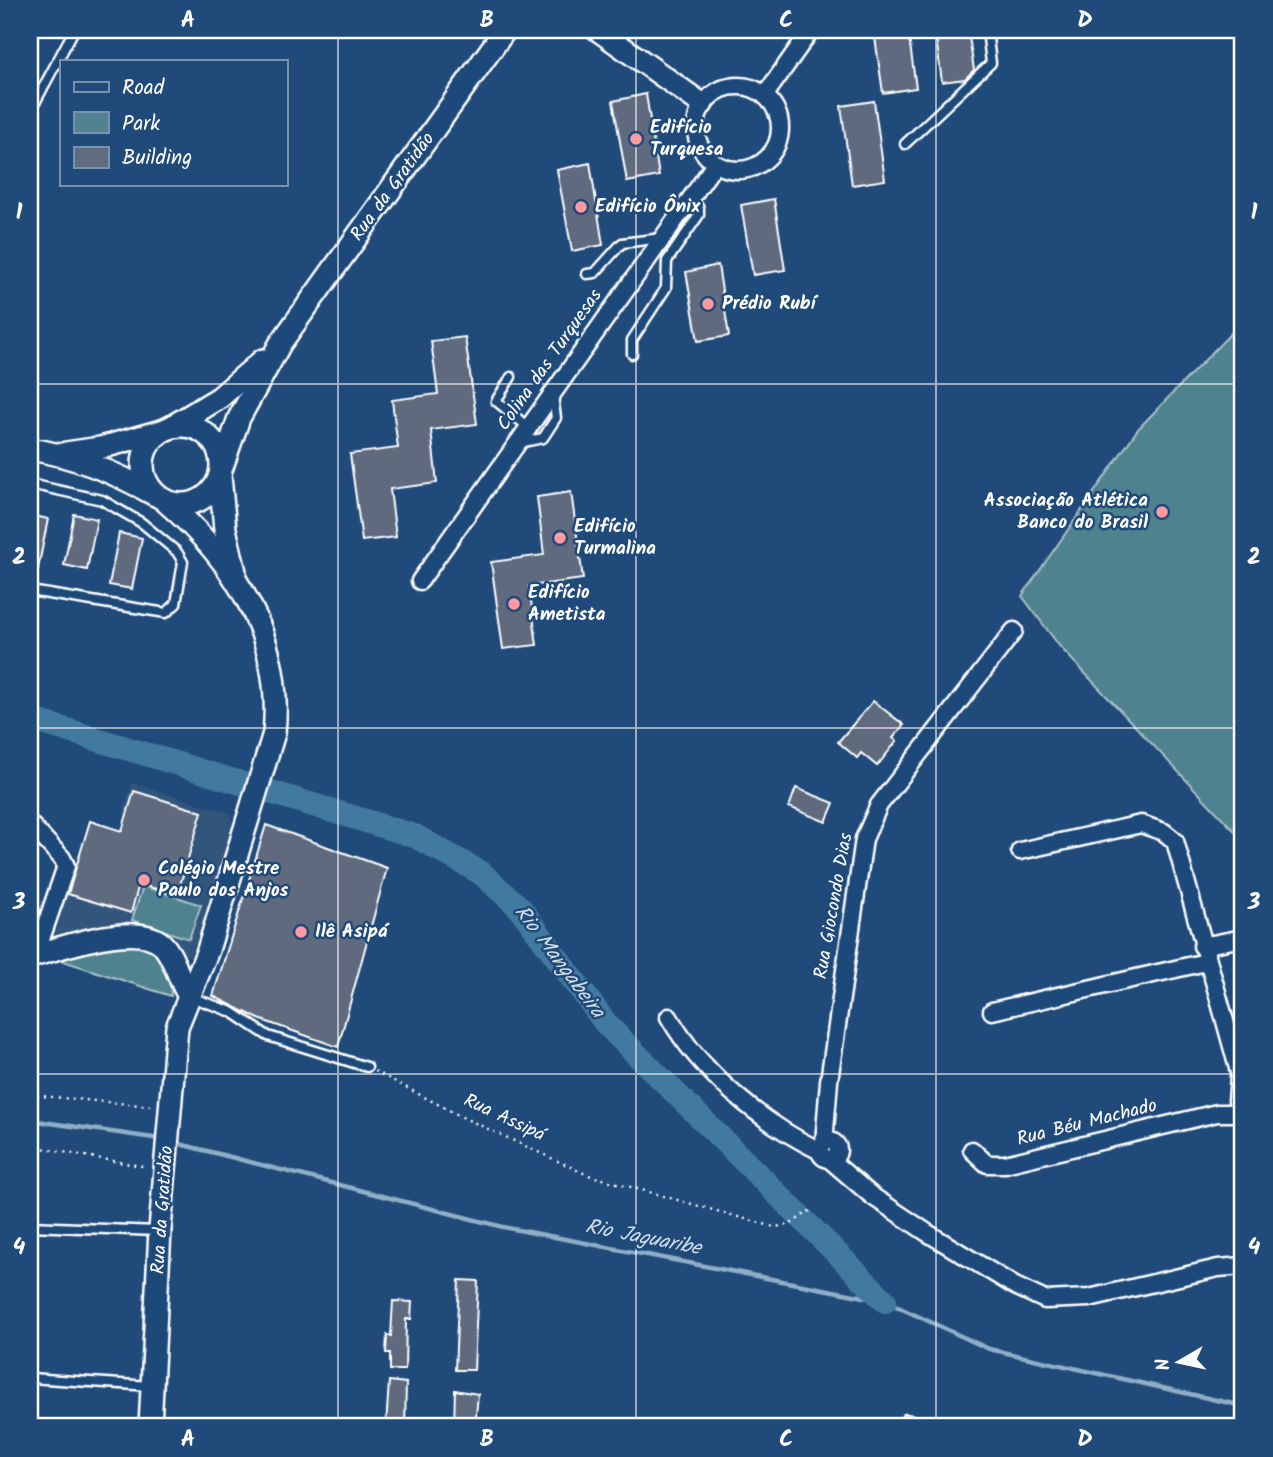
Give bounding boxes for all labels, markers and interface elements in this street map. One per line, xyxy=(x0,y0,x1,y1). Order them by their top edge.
text: A xyxy=(181,3,195,39)
text: B xyxy=(480,3,494,39)
text: C xyxy=(779,3,793,39)
text: D xyxy=(1077,3,1093,39)
legend xyxy=(60,60,287,186)
text: Road xyxy=(122,72,165,105)
text: Park xyxy=(122,108,160,141)
place label: Edifício Turquesa xyxy=(650,113,724,165)
street label: Rua da Gratidão xyxy=(343,126,443,248)
marker: Edifício Turquesa xyxy=(628,131,644,147)
text: Building xyxy=(122,142,192,175)
place label: Edifício Ônix xyxy=(595,192,701,222)
text: 1 xyxy=(16,195,23,231)
text: 1 xyxy=(1251,195,1258,231)
marker: Edifício Ônix xyxy=(573,199,589,215)
street label: Colina das Turquesas xyxy=(490,283,610,437)
place label: Prédio Rubí xyxy=(722,289,819,319)
marker: Prédio Rubí xyxy=(700,296,716,312)
place label: Associação Atlética Banco do Brasil xyxy=(984,486,1149,538)
marker: Associação Atlética Banco do Brasil xyxy=(1154,504,1170,520)
place label: Edifício Turmalina xyxy=(574,512,656,564)
marker: Edifício Turmalina xyxy=(552,530,568,546)
text: 2 xyxy=(12,540,26,576)
text: 2 xyxy=(1247,540,1261,576)
place label: Edifício Ametista xyxy=(528,578,606,630)
marker: Edifício Ametista xyxy=(506,596,522,612)
street label: Rua Giocondo Dias xyxy=(806,830,862,982)
place label: Colégio Mestre Paulo dos Anjos xyxy=(158,854,289,906)
marker: Colégio Mestre Paulo dos Anjos xyxy=(136,872,152,888)
text: 3 xyxy=(12,885,26,921)
text: 3 xyxy=(1247,885,1261,921)
water label: Rio Mangabeira xyxy=(505,898,613,1027)
place label: Ilê Asipá xyxy=(315,917,390,947)
marker: Ilê Asipá xyxy=(293,924,309,940)
street label: Rua Assipá xyxy=(458,1086,552,1151)
street label: Rua Béu Machado xyxy=(1014,1091,1160,1155)
street label: Rua da Gratidão xyxy=(144,1145,182,1275)
water label: Rio Jaguaribe xyxy=(582,1211,706,1266)
text: 4 xyxy=(13,1230,26,1266)
text: 4 xyxy=(1248,1230,1261,1266)
north arrow xyxy=(1144,1328,1214,1398)
text: N xyxy=(1148,1356,1180,1373)
text: A xyxy=(181,1422,195,1457)
text: B xyxy=(480,1422,494,1457)
text: C xyxy=(779,1422,793,1457)
text: D xyxy=(1077,1422,1093,1457)

